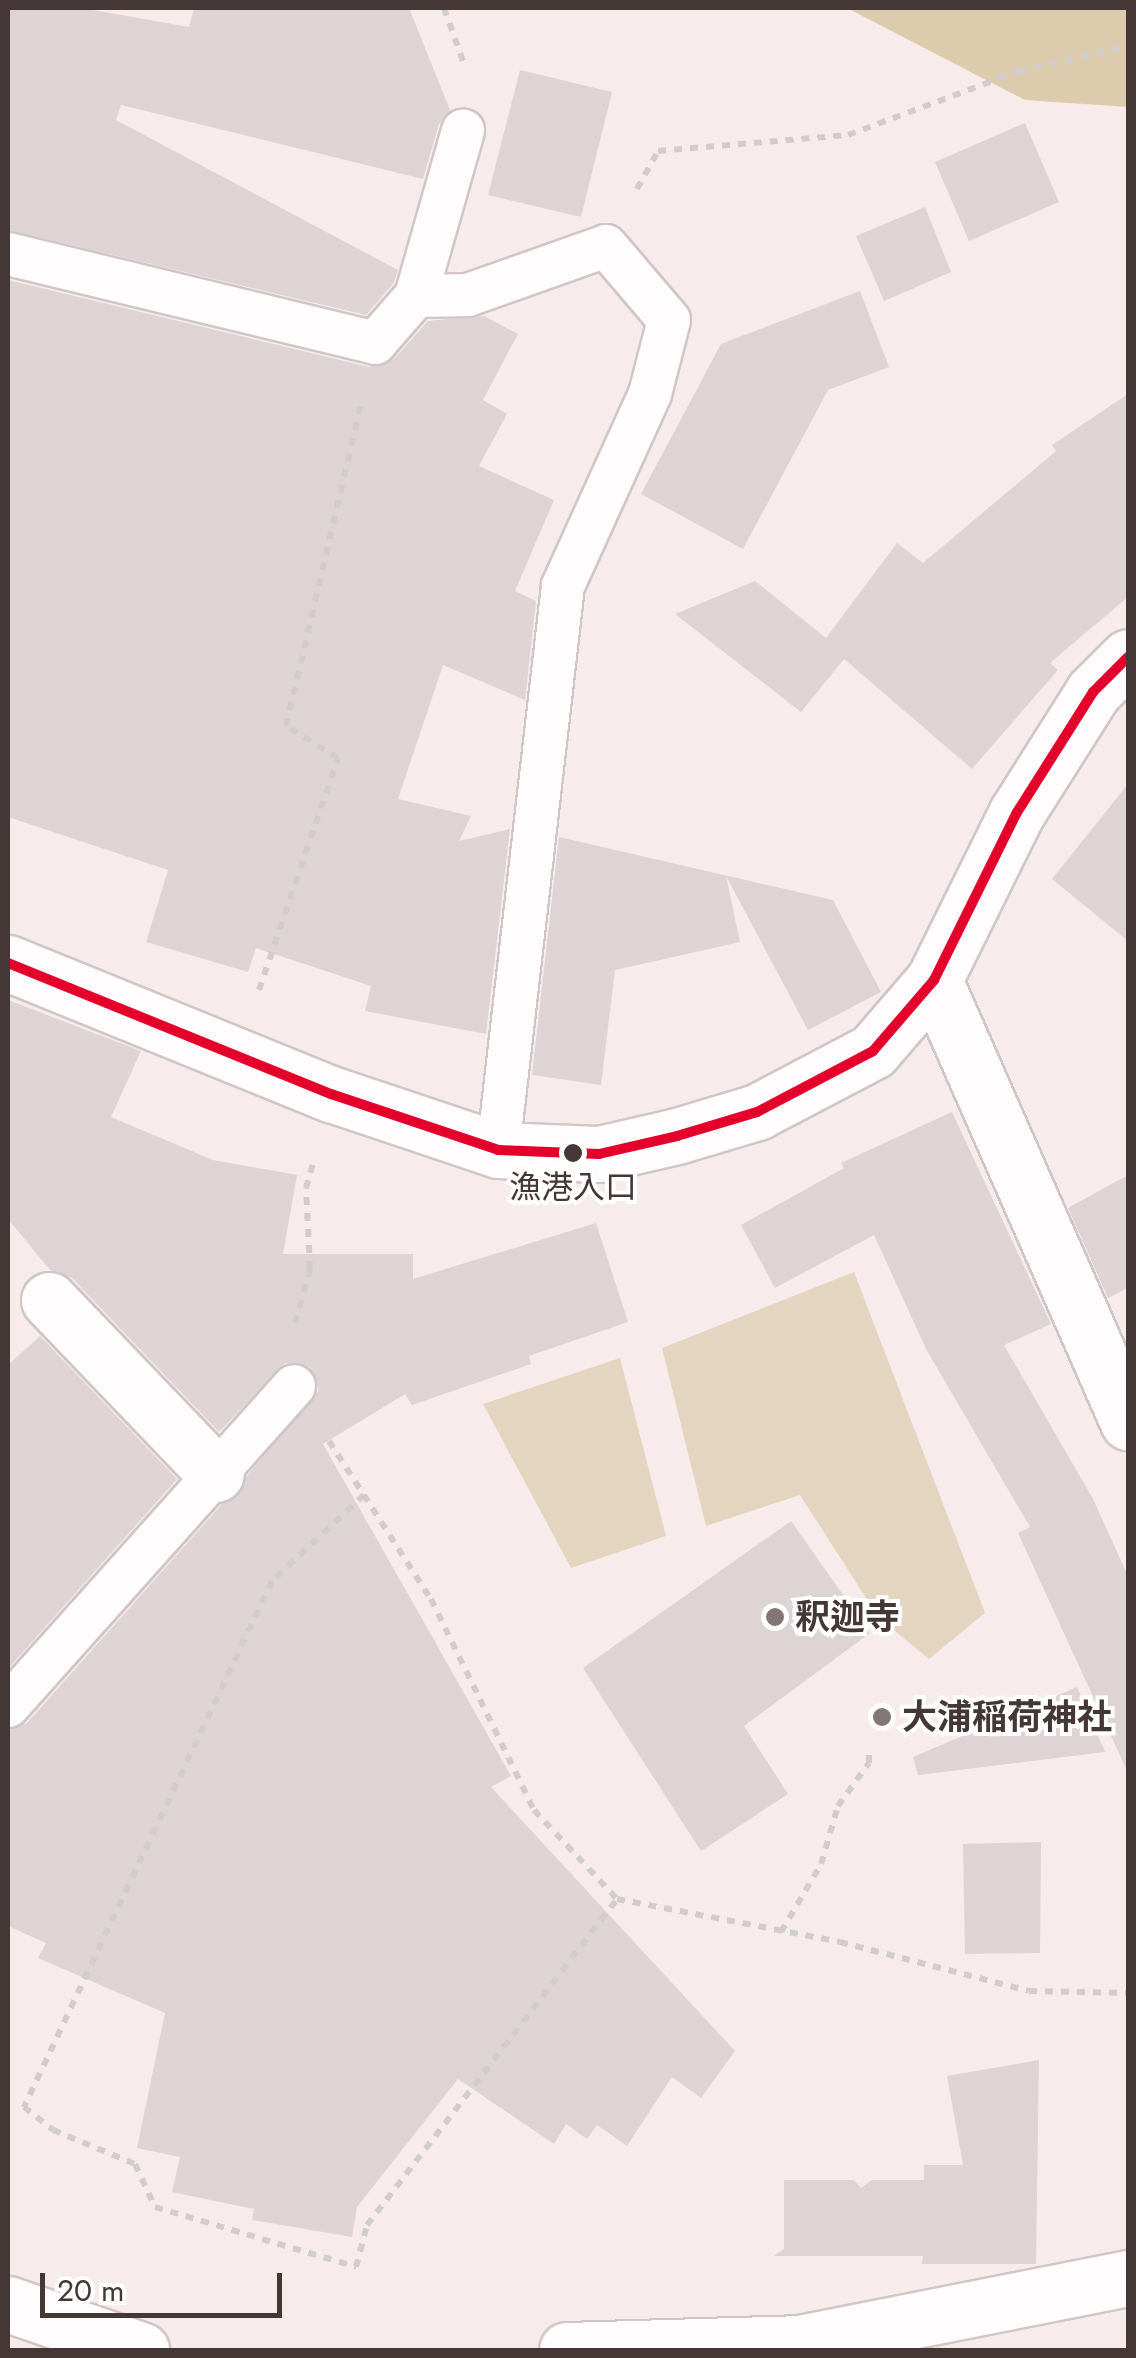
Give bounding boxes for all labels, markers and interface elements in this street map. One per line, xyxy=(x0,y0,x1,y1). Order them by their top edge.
marker: 漁港入口 xyxy=(563,1143,583,1163)
place label: 漁港入口 xyxy=(509,1168,637,1206)
place label: 釈迦寺 xyxy=(795,1596,900,1638)
marker: 釈迦寺 xyxy=(764,1606,786,1628)
place label: 大浦稲荷神社 xyxy=(902,1696,1112,1738)
marker: 大浦稲荷神社 xyxy=(871,1706,893,1728)
scale bar xyxy=(45,2253,288,2315)
text: 20 m xyxy=(57,2269,124,2312)

